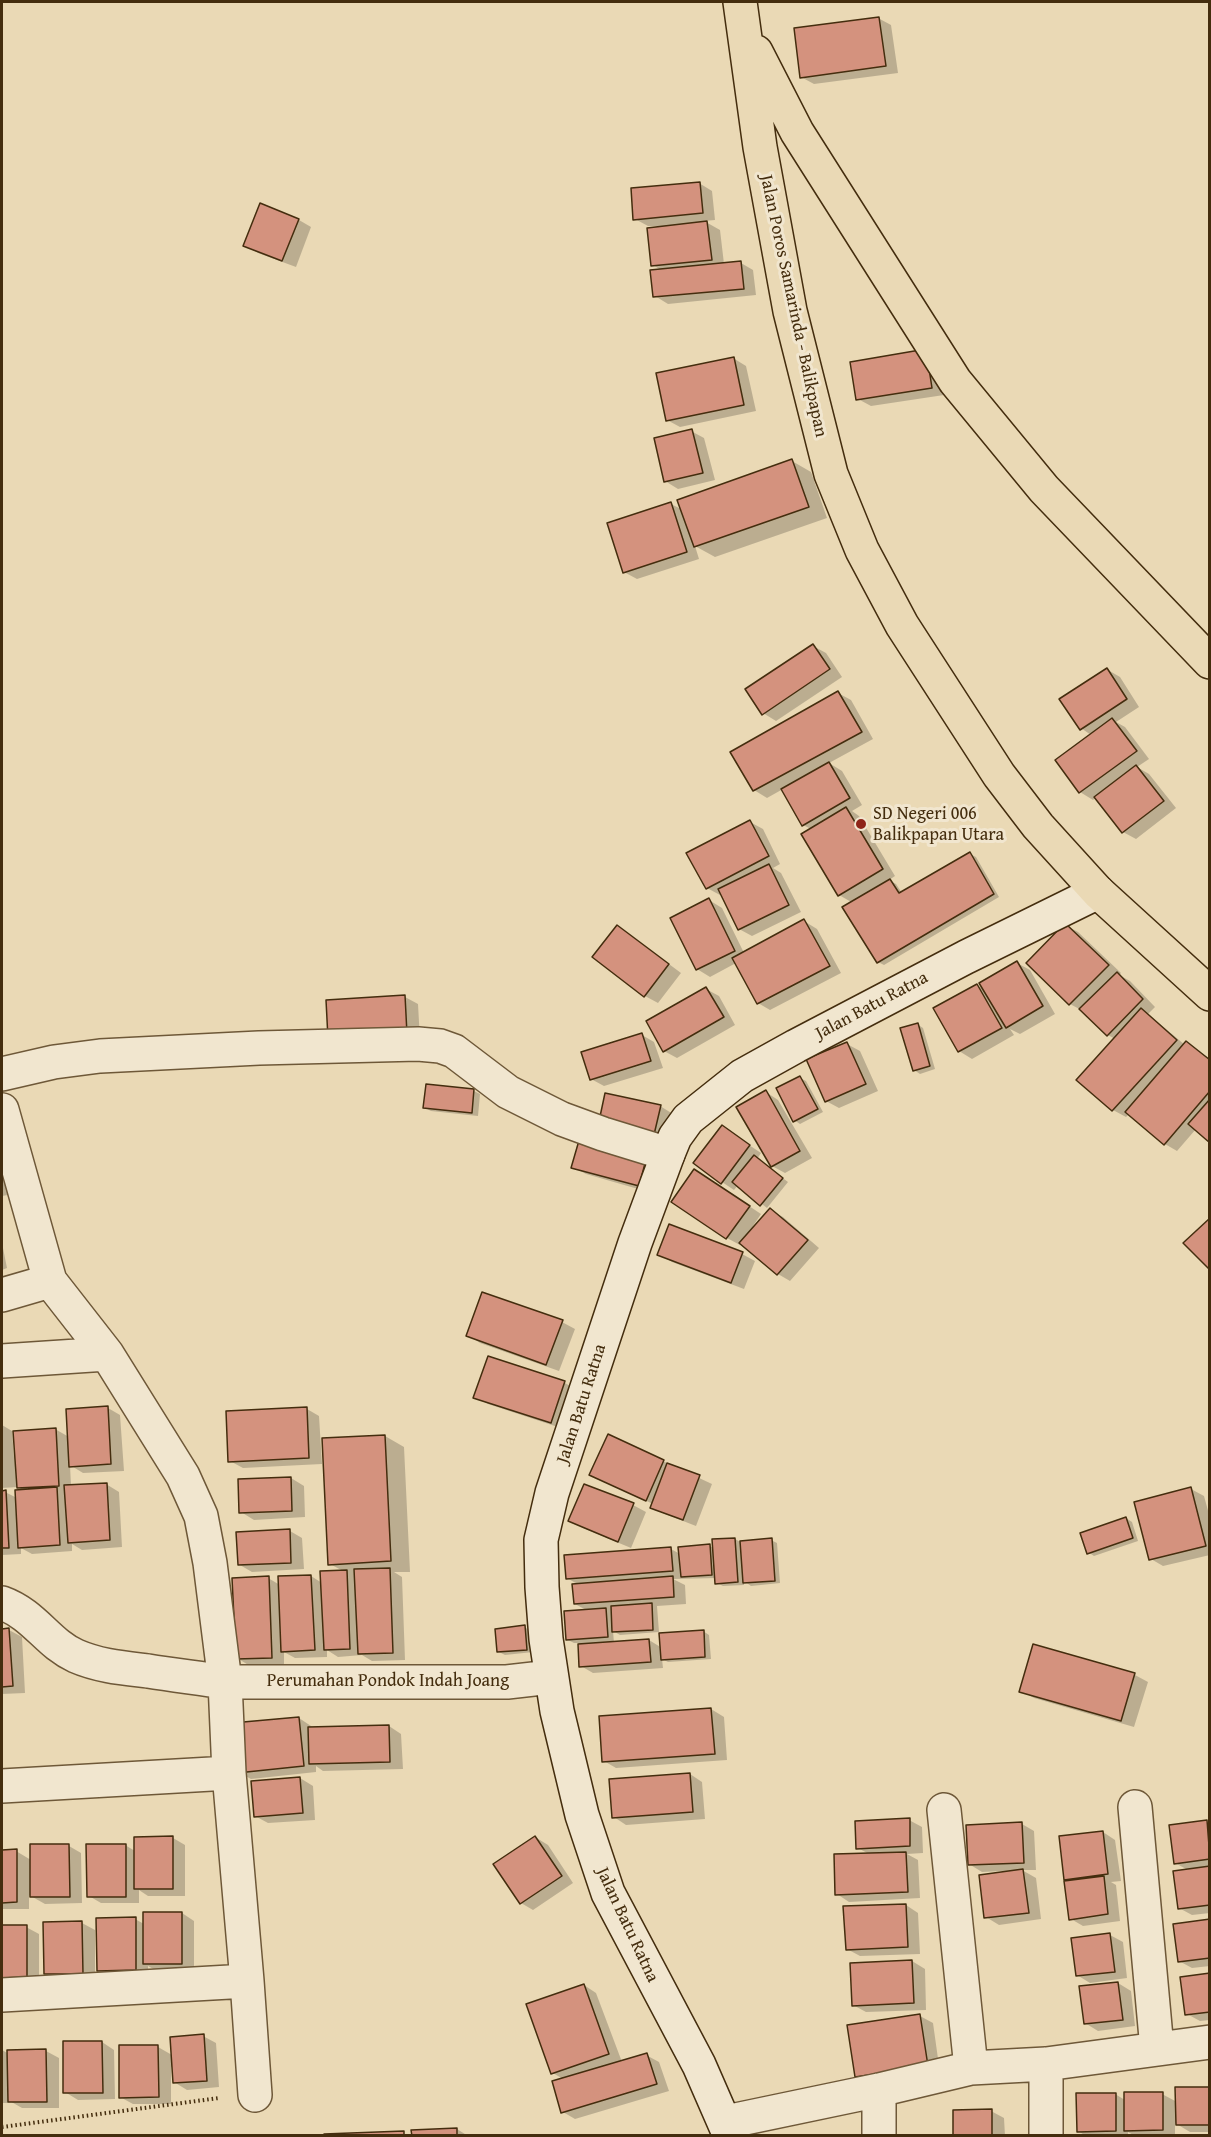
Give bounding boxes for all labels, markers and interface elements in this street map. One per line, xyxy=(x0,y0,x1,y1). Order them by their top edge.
street label: Jalan Poros Samarinda - Balikpapan xyxy=(755,173,831,439)
place label: SD Negeri 006 Balikpapan Utara xyxy=(873,803,1004,846)
marker: SD Negeri 006 Balikpapan Utara xyxy=(854,817,868,831)
street label: Jalan Batu Ratna xyxy=(812,967,932,1045)
street label: Jalan Batu Ratna xyxy=(553,1341,611,1467)
street label: Perumahan Pondok Indah Joang xyxy=(267,1670,509,1692)
street label: Jalan Batu Ratna xyxy=(591,1864,663,1986)

